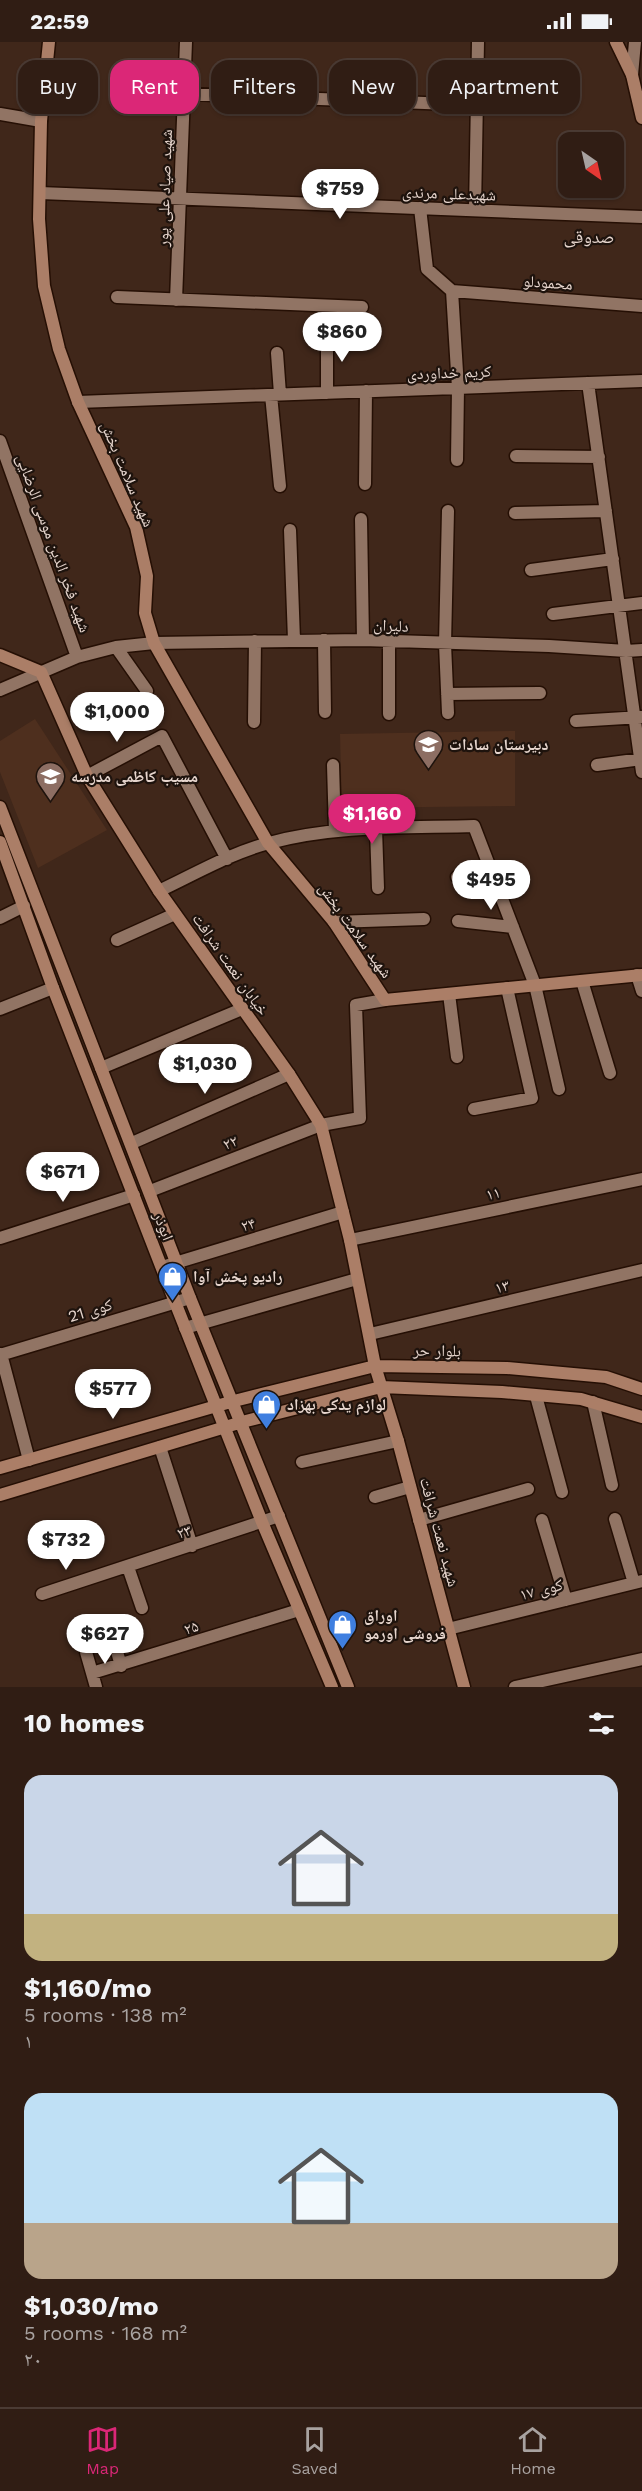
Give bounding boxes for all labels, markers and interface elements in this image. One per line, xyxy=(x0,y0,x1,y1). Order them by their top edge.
text: 22:59 xyxy=(30,9,89,34)
chip: Buy xyxy=(18,60,98,114)
chip: Rent xyxy=(110,60,199,114)
chip: Filters xyxy=(211,60,317,114)
chip: New xyxy=(329,60,416,114)
chip: Apartment xyxy=(428,60,580,114)
street label: شهید صیاد علی پور xyxy=(153,129,177,248)
north arrow xyxy=(558,132,624,198)
map controls xyxy=(558,132,624,198)
pin: $759 xyxy=(304,169,376,220)
text: $759 xyxy=(316,176,364,200)
street label: شهیدعلی مرندی xyxy=(402,182,496,206)
district label: صدوقی xyxy=(563,226,615,248)
street label: محمودلو xyxy=(523,271,573,294)
pin: $860 xyxy=(306,312,378,363)
text: $860 xyxy=(317,319,367,343)
street label: کریم خداوردی xyxy=(407,362,492,384)
street label: شهید سلامت بخش xyxy=(96,419,158,530)
street label: شهید فخر الدین موسی الرضایی xyxy=(11,451,95,635)
street label: دلیران xyxy=(373,615,409,637)
pin: $1,000 xyxy=(68,692,166,743)
text: $1,000 xyxy=(84,699,150,723)
school or university icon: دبیرستان سادات xyxy=(412,728,444,770)
place label: دبیرستان سادات xyxy=(449,735,548,754)
school or university icon: مسیب کاظمی مدرسه xyxy=(34,760,66,802)
place label: مسیب کاظمی مدرسه xyxy=(71,767,198,786)
pin: $1,160 xyxy=(323,794,421,845)
text: $1,160 xyxy=(342,801,402,825)
pin: $495 xyxy=(455,860,527,911)
text: $495 xyxy=(466,867,516,891)
street label: شهید سلامت بخش xyxy=(314,879,396,982)
street label: خیابان نعمت شرافت xyxy=(188,910,273,1019)
pin: $1,030 xyxy=(156,1044,254,1095)
text: $1,030 xyxy=(173,1051,237,1075)
street label: ۲۲ xyxy=(220,1131,240,1154)
pin: $671 xyxy=(27,1152,99,1203)
text: $671 xyxy=(40,1159,86,1183)
street label: ۱۱ xyxy=(484,1183,502,1204)
street label: ابوذر xyxy=(149,1209,178,1243)
street label: ۲۴ xyxy=(238,1213,258,1236)
shop icon: رادیو پخش آوا xyxy=(156,1260,188,1302)
place label: رادیو پخش آوا xyxy=(193,1267,283,1286)
street label: ۱۳ xyxy=(493,1276,511,1297)
street label: کوی 21 xyxy=(66,1295,115,1327)
street label: بلوار حر xyxy=(412,1341,461,1360)
pin: $577 xyxy=(77,1369,149,1420)
text: $577 xyxy=(89,1376,137,1400)
shop icon: لوازم یدکی بهزاد xyxy=(250,1388,282,1430)
place label: لوازم یدکی بهزاد xyxy=(287,1395,386,1416)
street label: شهید نعمت شرافت xyxy=(416,1475,463,1589)
pin: $732 xyxy=(30,1520,102,1571)
street label: ۲۳ xyxy=(174,1520,194,1543)
text: $732 xyxy=(42,1527,90,1551)
street label: کوی ۱۷ xyxy=(518,1575,565,1605)
place label: اوراق فروشی اورمو xyxy=(364,1606,446,1643)
shop icon: اوراق فروشی اورمو xyxy=(327,1608,359,1650)
pin: $627 xyxy=(69,1614,141,1665)
street label: ۲۵ xyxy=(181,1616,201,1639)
text: $627 xyxy=(81,1621,129,1645)
icon: filters xyxy=(585,1707,618,1740)
text: 10 homes xyxy=(24,1708,144,1738)
icon: home xyxy=(267,1814,375,1922)
text: $1,160/mo xyxy=(24,1973,151,2003)
text: 5 rooms · 138 m² xyxy=(24,2003,187,2027)
text: ۱ xyxy=(24,2029,33,2053)
icon: home xyxy=(267,2132,375,2240)
text: $1,030/mo xyxy=(24,2291,159,2321)
text: 5 rooms · 168 m² xyxy=(24,2321,187,2345)
text: ۲۰ xyxy=(24,2347,42,2371)
tab: Map xyxy=(86,2423,119,2478)
tab: Saved xyxy=(291,2423,338,2478)
tab: Home xyxy=(510,2423,556,2478)

